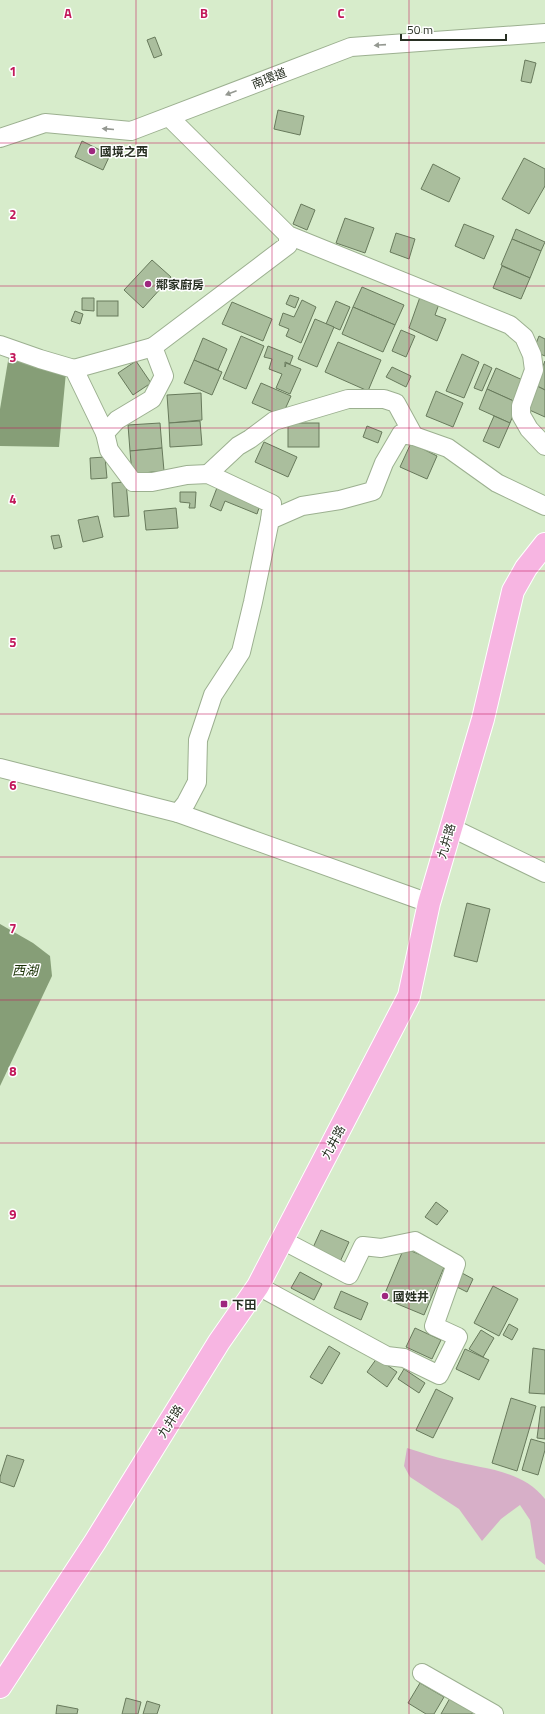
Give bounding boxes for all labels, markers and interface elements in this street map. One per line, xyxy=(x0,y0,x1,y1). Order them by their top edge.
text: A xyxy=(64,3,72,23)
text: B xyxy=(200,3,208,23)
text: C xyxy=(337,3,345,23)
scale bar xyxy=(401,16,506,42)
text: 50 m xyxy=(407,20,433,39)
one-way arrow xyxy=(374,41,386,48)
text: 1 xyxy=(9,61,17,81)
street label: 南環道 xyxy=(249,63,289,93)
one-way arrow xyxy=(225,91,237,97)
one-way arrow xyxy=(102,126,114,133)
place label: 國境之西 xyxy=(100,142,148,161)
marker: 國境之西 xyxy=(87,146,97,156)
text: 2 xyxy=(9,204,17,224)
place label: 鄰家廚房 xyxy=(156,275,204,294)
marker: 鄰家廚房 xyxy=(143,279,153,289)
text: 3 xyxy=(9,347,17,367)
text: 4 xyxy=(9,489,17,509)
text: 5 xyxy=(9,632,17,652)
text: 6 xyxy=(9,775,17,795)
street label: 九井路 xyxy=(432,821,460,861)
text: 7 xyxy=(9,918,17,938)
water label: 西湖 xyxy=(12,960,40,980)
text: 8 xyxy=(9,1061,17,1081)
street label: 九井路 xyxy=(316,1122,350,1162)
text: 9 xyxy=(9,1204,17,1224)
place label: 國姓井 xyxy=(393,1287,429,1306)
marker: 國姓井 xyxy=(380,1291,390,1301)
place label: 下田 xyxy=(232,1295,256,1314)
marker: 下田 xyxy=(219,1299,229,1309)
street label: 九井路 xyxy=(152,1401,188,1441)

